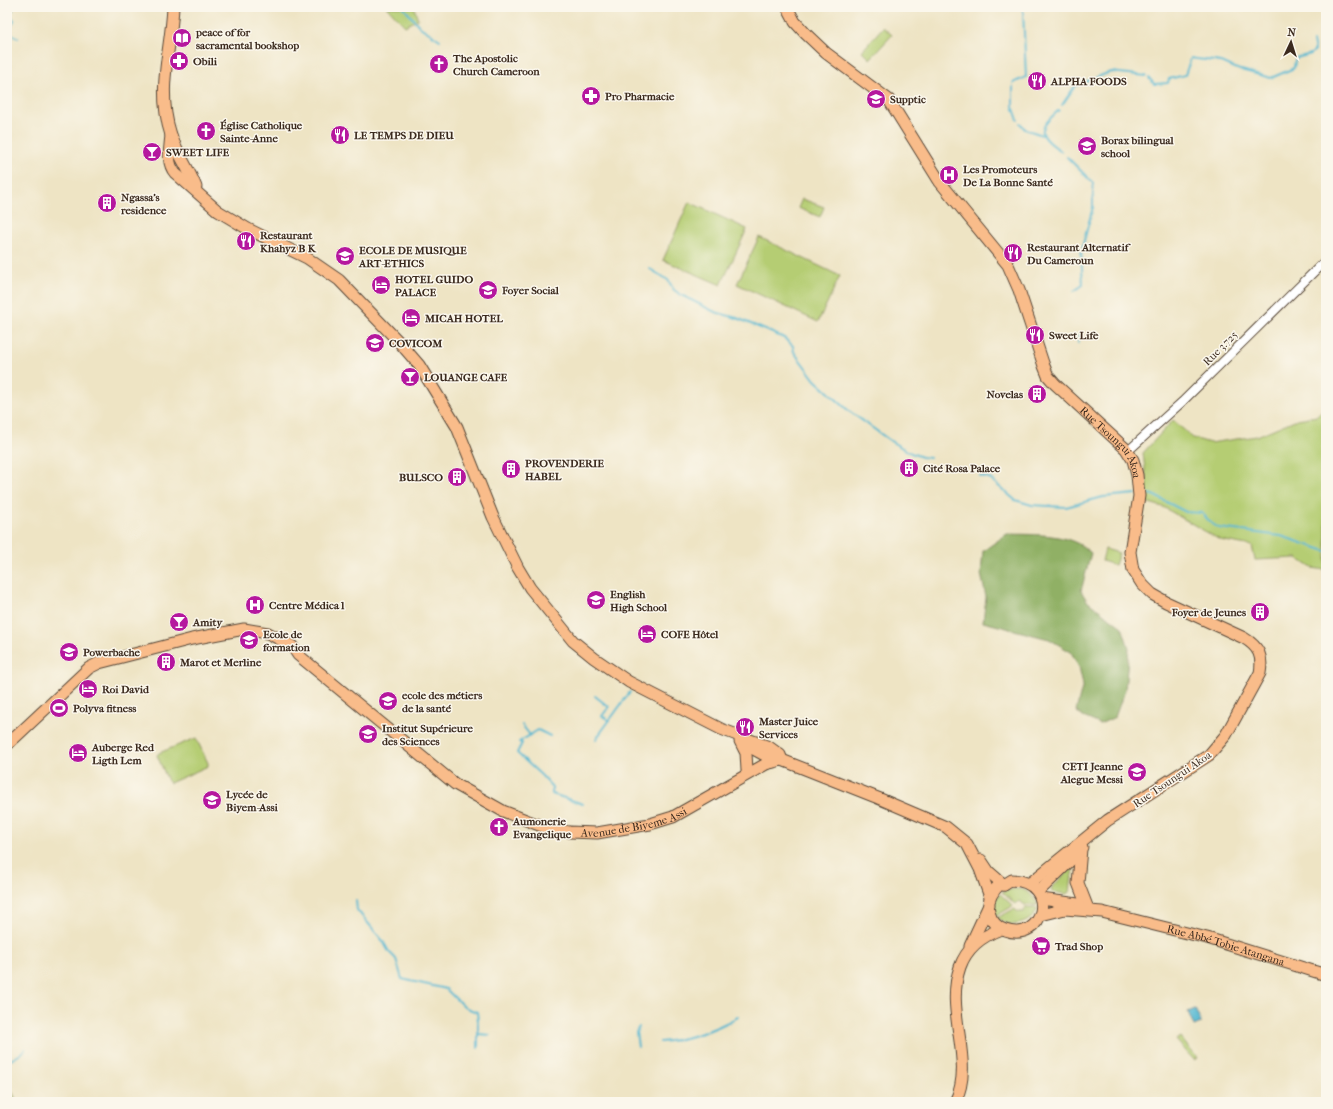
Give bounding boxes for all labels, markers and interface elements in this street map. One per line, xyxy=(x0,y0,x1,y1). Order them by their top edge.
north arrow xyxy=(1271,22,1311,62)
place label: peace of for sacramental bookshop xyxy=(195,26,299,52)
text: N xyxy=(1287,26,1297,39)
library icon: peace of for sacramental bookshop xyxy=(171,27,193,49)
pharmacy icon: Obili xyxy=(168,50,190,72)
place label: The Apostolic Church Cameroon xyxy=(452,52,540,78)
church icon: The Apostolic Church Cameroon xyxy=(428,53,450,75)
place label: Obili xyxy=(193,55,218,68)
restaurant icon: ALPHA FOODS xyxy=(1026,70,1048,92)
place label: ALPHA FOODS xyxy=(1050,75,1127,88)
pharmacy icon: Pro Pharmacie xyxy=(580,85,602,107)
school or university icon: Supptic xyxy=(865,88,887,110)
place label: Pro Pharmacie xyxy=(605,90,675,103)
place label: Supptic xyxy=(890,93,926,106)
place label: Église Catholique Sainte-Anne xyxy=(220,119,303,145)
church icon: Église Catholique Sainte-Anne xyxy=(195,120,217,142)
restaurant icon: LE TEMPS DE DIEU xyxy=(329,124,351,146)
place label: LE TEMPS DE DIEU xyxy=(354,129,454,142)
place label: Borax bilingual school xyxy=(1101,134,1175,160)
school or university icon: Borax bilingual school xyxy=(1076,135,1098,157)
bar icon: SWEET LIFE xyxy=(141,141,163,163)
place label: SWEET LIFE xyxy=(166,146,229,159)
place label: Les Promoteurs De La Bonne Santé xyxy=(962,163,1053,189)
hospital icon: Les Promoteurs De La Bonne Santé xyxy=(938,164,960,186)
place label: Ngassa's residence xyxy=(120,191,167,217)
building icon: Ngassa's residence xyxy=(96,192,118,214)
place label: Restaurant Khahyz B K xyxy=(260,229,317,255)
restaurant icon: Restaurant Khahyz B K xyxy=(235,230,257,252)
place label: Restaurant Alternatif Du Cameroun xyxy=(1026,241,1131,267)
restaurant icon: Restaurant Alternatif Du Cameroun xyxy=(1002,242,1024,264)
place label: ECOLE DE MUSIQUE ART-ETHICS xyxy=(358,244,467,270)
school or university icon: ECOLE DE MUSIQUE ART-ETHICS xyxy=(334,245,356,267)
place label: HOTEL GUIDO PALACE xyxy=(395,273,473,299)
hotel icon: HOTEL GUIDO PALACE xyxy=(370,274,392,296)
school or university icon: Foyer Social xyxy=(477,279,499,301)
place label: Foyer Social xyxy=(501,284,560,297)
hotel icon: MICAH HOTEL xyxy=(400,307,422,329)
place label: MICAH HOTEL xyxy=(424,312,503,325)
restaurant icon: Sweet Life xyxy=(1024,324,1046,346)
street label: Rue 3.725 xyxy=(1200,328,1240,368)
place label: Sweet Life xyxy=(1049,329,1099,342)
school or university icon: COVICOM xyxy=(364,332,386,354)
place label: COVICOM xyxy=(389,337,442,350)
bar icon: LOUANGE CAFE xyxy=(399,366,421,388)
place label: LOUANGE CAFE xyxy=(424,371,507,384)
building icon: Novelas xyxy=(1026,383,1048,405)
place label: Novelas xyxy=(987,388,1023,401)
street label: Rue Tsoungui Akoa xyxy=(1077,404,1143,480)
place label: PROVENDERIE HABEL xyxy=(525,457,604,483)
building icon: Cité Rosa Palace xyxy=(898,457,920,479)
building icon: PROVENDERIE HABEL xyxy=(500,458,522,480)
place label: Cité Rosa Palace xyxy=(923,462,1001,475)
building icon: BULSCO xyxy=(446,466,468,488)
place label: BULSCO xyxy=(399,471,443,484)
place label: English High School xyxy=(610,588,668,614)
school or university icon: English High School xyxy=(585,589,607,611)
hospital icon: Centre Médica l xyxy=(244,594,266,616)
place label: Centre Médica l xyxy=(269,599,345,612)
building icon: Foyer de Jeunes xyxy=(1249,601,1271,623)
place label: Foyer de Jeunes xyxy=(1171,606,1246,619)
bar icon: Amity xyxy=(168,611,190,633)
place label: Amity xyxy=(192,616,223,629)
hotel icon: COFE Hôtel xyxy=(636,623,658,645)
place label: Ecole de formation xyxy=(262,628,310,654)
place label: COFE Hôtel xyxy=(661,628,719,641)
school or university icon: Ecole de formation xyxy=(238,629,260,651)
school or university icon: Powerbache xyxy=(58,641,80,663)
place label: Powerbache xyxy=(83,646,141,659)
building icon: Marot et Merline xyxy=(155,651,177,673)
place label: Marot et Merline xyxy=(179,656,262,669)
hotel icon: Roi David xyxy=(77,678,99,700)
place label: Roi David xyxy=(102,683,150,696)
place label: ecole des métiers de la santé xyxy=(402,689,482,715)
school or university icon: ecole des métiers de la santé xyxy=(377,690,399,712)
sports icon: Polyva fitness xyxy=(48,697,70,719)
place label: Polyva fitness xyxy=(73,702,136,715)
place label: Master Juice Services xyxy=(758,715,819,741)
restaurant icon: Master Juice Services xyxy=(734,716,756,738)
place label: Institut Supérieure des Sciences xyxy=(382,722,474,748)
school or university icon: Institut Supérieure des Sciences xyxy=(357,723,379,745)
place label: Auberge Red Ligth Lem xyxy=(91,741,155,767)
hotel icon: Auberge Red Ligth Lem xyxy=(67,742,89,764)
street label: Rue Tsoungui Akoa xyxy=(1131,748,1215,810)
place label: CETI Jeanne Alegue Messi xyxy=(1060,760,1124,786)
school or university icon: CETI Jeanne Alegue Messi xyxy=(1126,761,1148,783)
place label: Lycée de Biyem-Assi xyxy=(226,788,279,814)
school or university icon: Lycée de Biyem-Assi xyxy=(201,789,223,811)
street label: Avenue de Biyeme Assi xyxy=(580,804,690,840)
place label: Aumonerie Evangelique xyxy=(512,815,572,841)
church icon: Aumonerie Evangelique xyxy=(488,816,510,838)
street label: Rue Abbé Tobie Atangana xyxy=(1166,922,1287,969)
supermarket icon: Trad Shop xyxy=(1030,935,1052,957)
place label: Trad Shop xyxy=(1054,940,1103,953)

